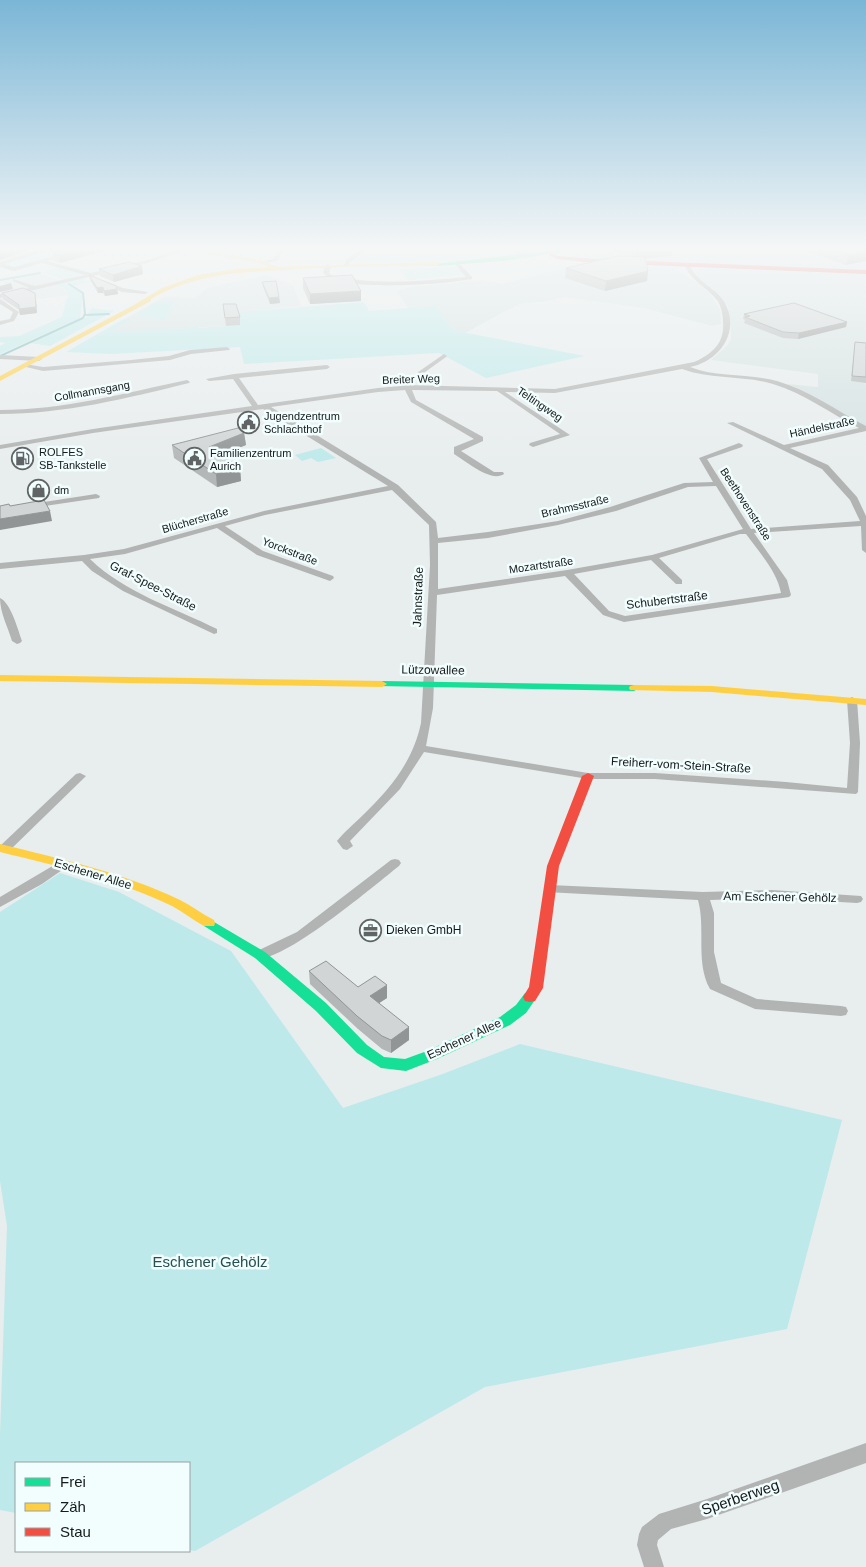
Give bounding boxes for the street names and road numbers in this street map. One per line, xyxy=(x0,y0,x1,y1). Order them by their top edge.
street label: Breiter Weg xyxy=(382,372,440,386)
street label: Collmannsgang xyxy=(53,378,131,404)
street label: Teltingweg xyxy=(515,384,565,424)
street label: Händelstraße xyxy=(788,414,856,440)
street label: Beethovenstraße xyxy=(718,466,774,542)
street label: Brahmsstraße xyxy=(540,492,610,520)
street label: Blücherstraße xyxy=(160,505,230,535)
street label: Yorckstraße xyxy=(261,535,319,567)
street label: Mozartstraße xyxy=(508,555,574,575)
street label: Graf-Spee-Straße xyxy=(107,558,199,614)
street label: Jahnstraße xyxy=(410,566,426,627)
street label: Schubertstraße xyxy=(625,588,709,612)
street label: Lützowallee xyxy=(401,662,465,678)
street label: Freiherr-vom-Stein-Straße xyxy=(611,754,752,776)
street label: Eschener Allee xyxy=(53,856,134,892)
street label: Am Eschener Gehölz xyxy=(723,889,837,905)
street label: Eschener Allee xyxy=(425,1016,504,1062)
street label: Sperberweg xyxy=(699,1476,781,1518)

